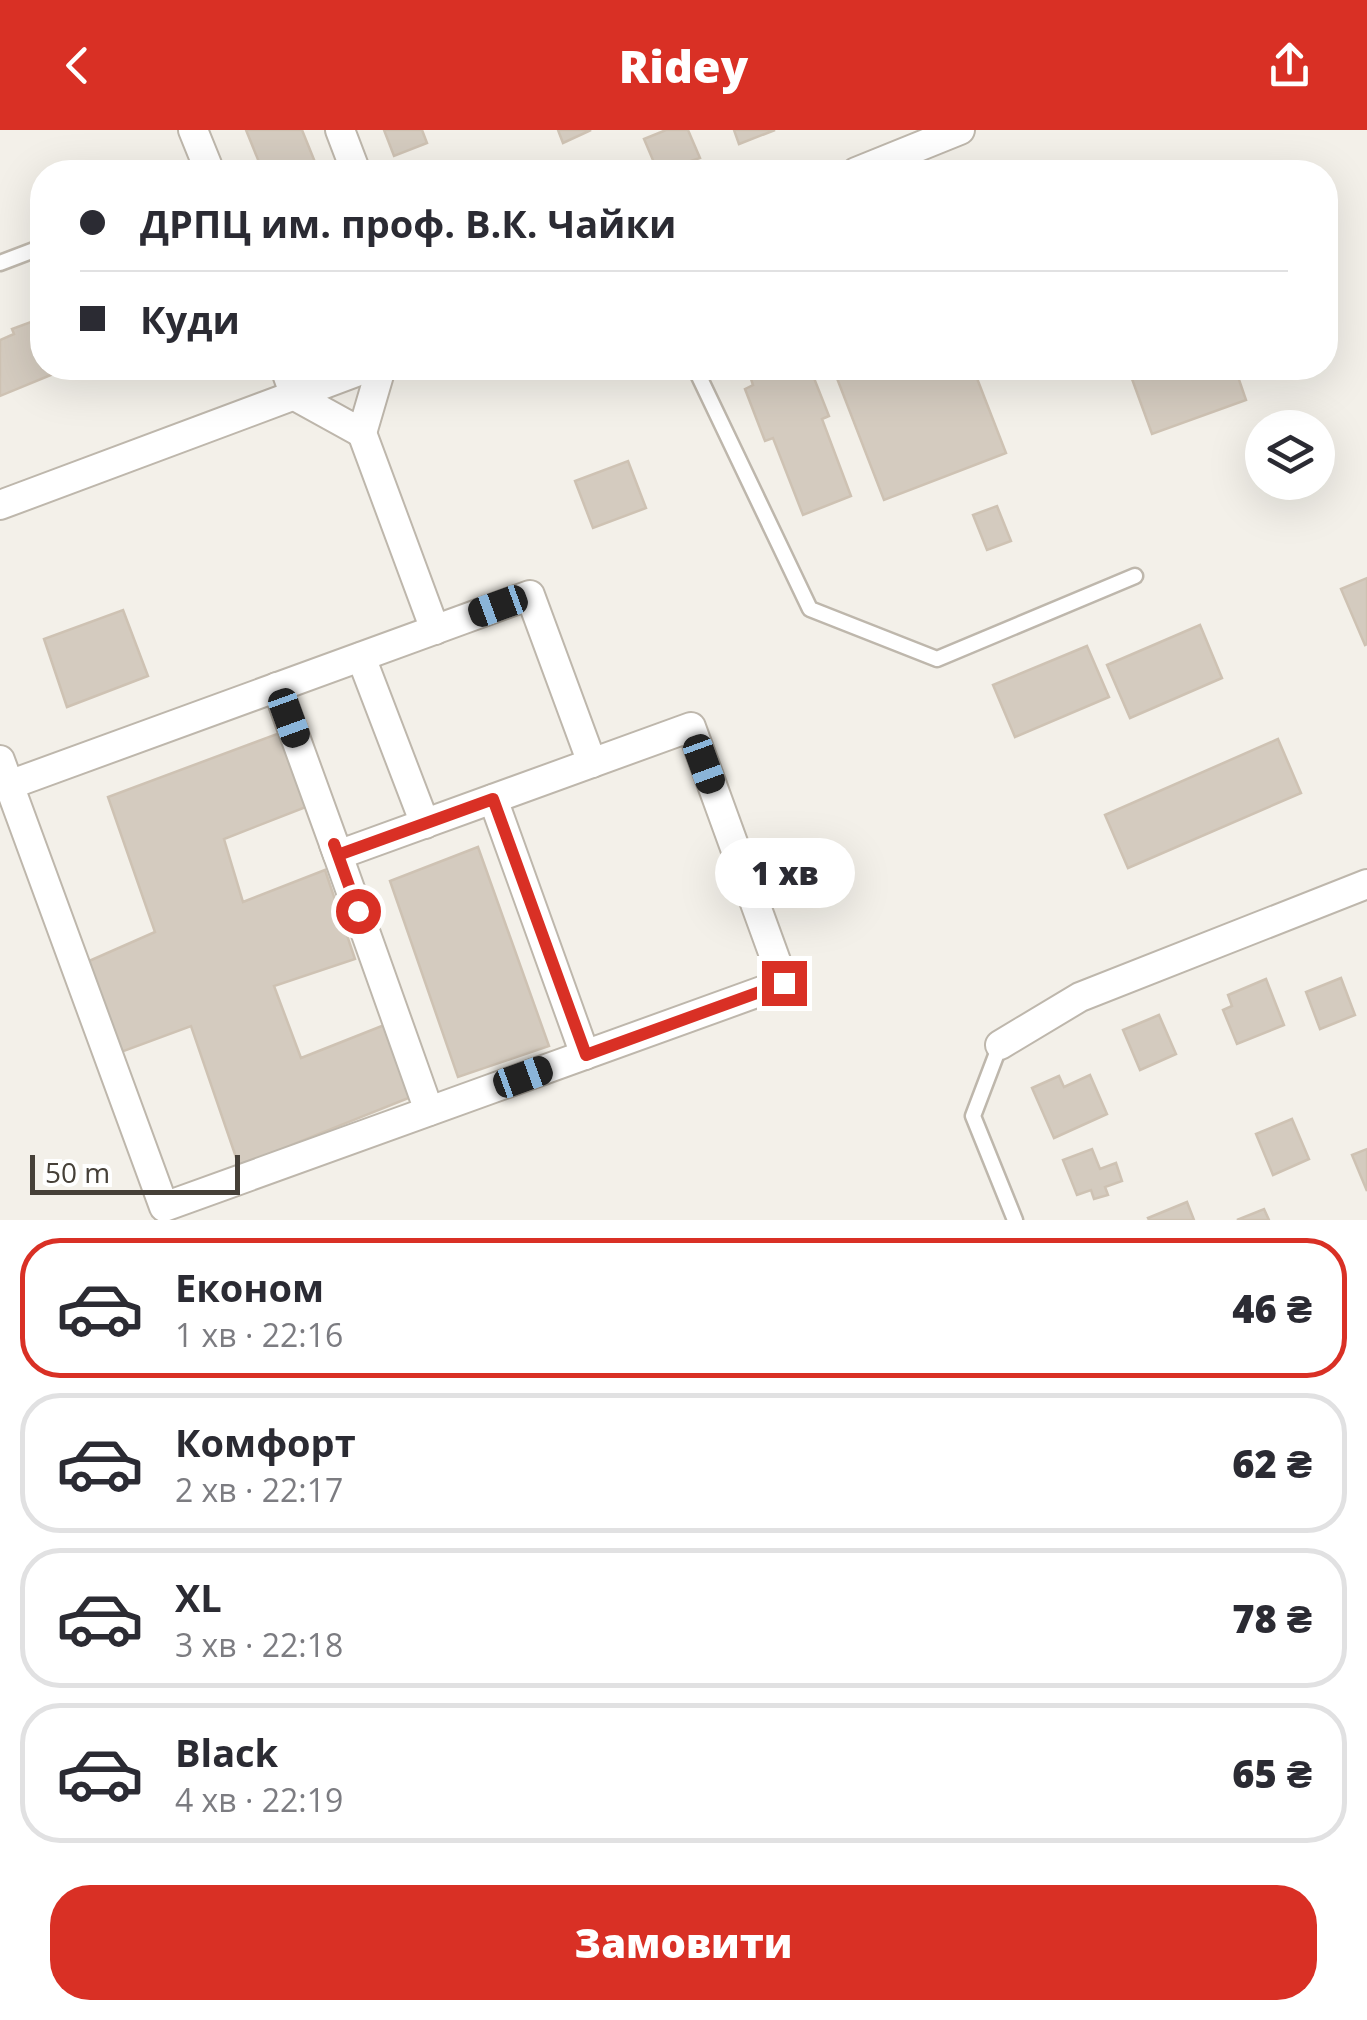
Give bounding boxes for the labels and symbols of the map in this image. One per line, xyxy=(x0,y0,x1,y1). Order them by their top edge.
car xyxy=(465,582,531,630)
car xyxy=(265,685,313,751)
car xyxy=(680,731,728,797)
callout: 1 хв xyxy=(714,838,854,908)
route start xyxy=(336,889,381,934)
route end xyxy=(762,961,807,1006)
car xyxy=(490,1053,556,1101)
scale bar xyxy=(30,1150,240,1194)

